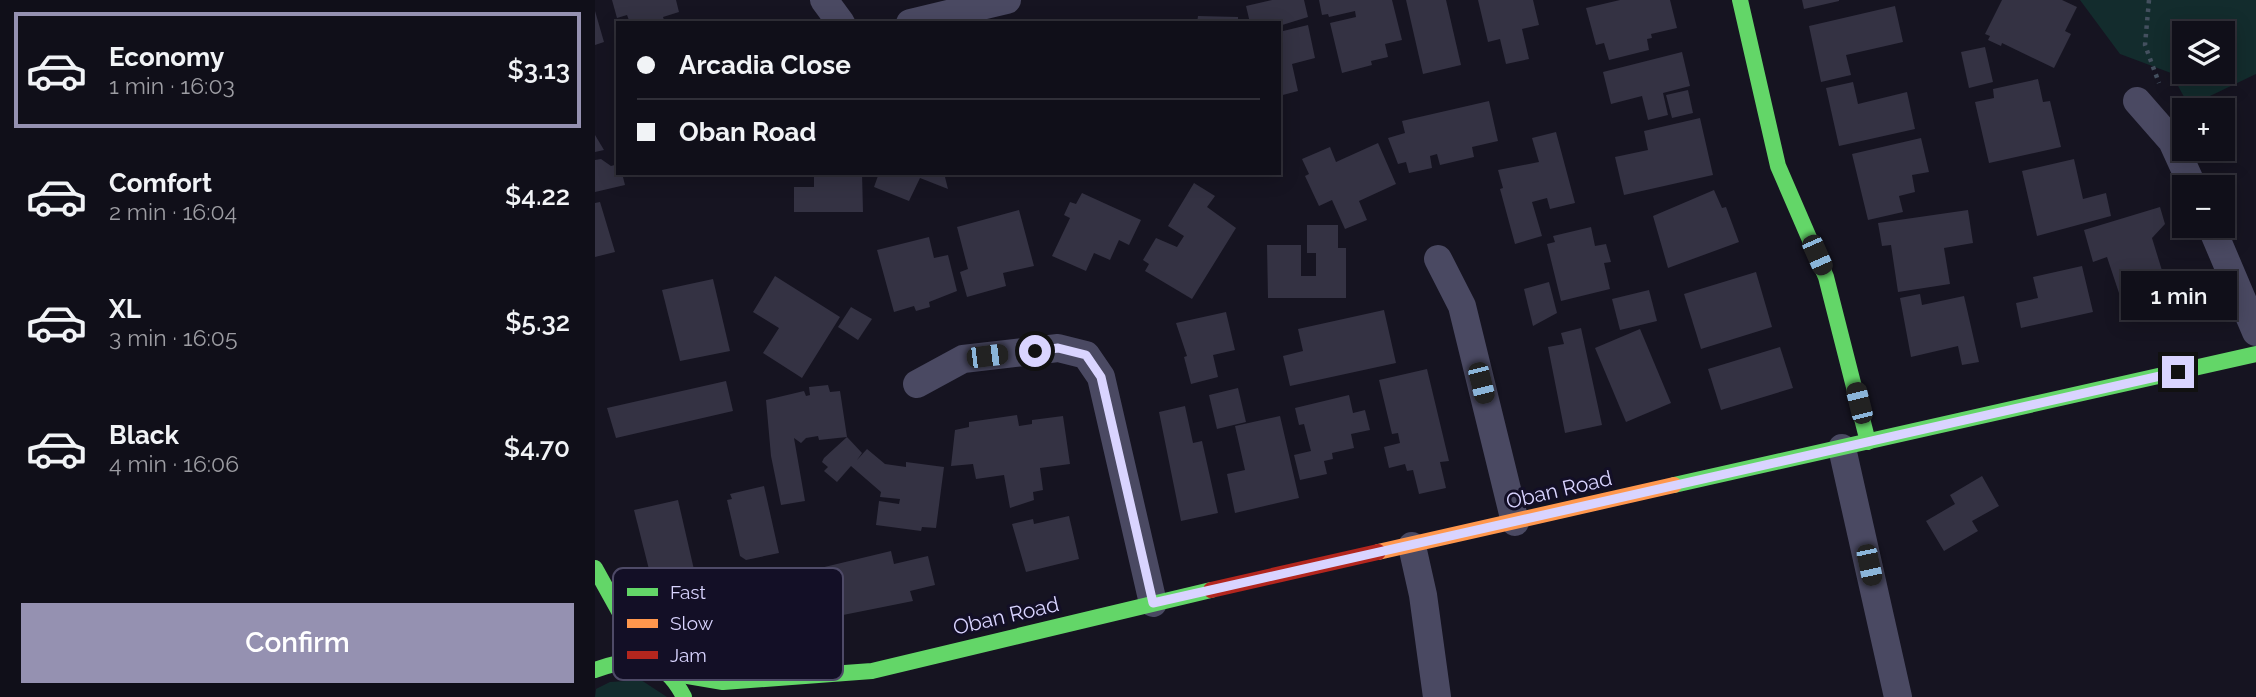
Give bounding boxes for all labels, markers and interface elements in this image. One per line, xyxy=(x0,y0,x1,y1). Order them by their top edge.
map controls xyxy=(2172,21,2235,238)
button: layers xyxy=(2172,21,2235,84)
icon: car xyxy=(25,39,88,102)
text: Economy xyxy=(109,42,224,72)
text: Arcadia Close xyxy=(679,50,851,80)
text: $3.13 xyxy=(507,55,570,85)
text: 1 min · 16:03 xyxy=(109,72,235,99)
button: + xyxy=(2172,98,2235,161)
text: Oban Road xyxy=(679,117,816,147)
icon: car xyxy=(25,165,88,228)
text: Comfort xyxy=(109,168,212,198)
button: − xyxy=(2172,175,2235,238)
text: $4.22 xyxy=(505,181,570,211)
text: 2 min · 16:04 xyxy=(109,198,237,225)
car xyxy=(1799,232,1836,278)
callout: 1 min xyxy=(2120,270,2236,320)
text: 1 min xyxy=(2150,282,2208,309)
icon: car xyxy=(25,291,88,354)
text: XL xyxy=(109,294,141,324)
text: $5.32 xyxy=(505,307,570,337)
text: 3 min · 16:05 xyxy=(109,324,237,351)
route start xyxy=(1019,335,1051,367)
car xyxy=(965,343,1010,369)
route end xyxy=(2162,356,2194,388)
car xyxy=(1466,360,1497,406)
car xyxy=(1844,380,1875,426)
icon: car xyxy=(25,417,88,480)
text: Black xyxy=(109,420,179,450)
text: $4.70 xyxy=(504,433,570,463)
text: 4 min · 16:06 xyxy=(109,450,239,477)
street label: Oban Road xyxy=(1503,465,1614,514)
car xyxy=(1855,542,1884,588)
legend xyxy=(613,568,843,680)
text: Fast xyxy=(670,581,706,603)
street label: Oban Road xyxy=(950,591,1061,640)
button: Confirm xyxy=(21,603,574,683)
text: Slow xyxy=(670,612,714,634)
text: Jam xyxy=(670,644,707,666)

